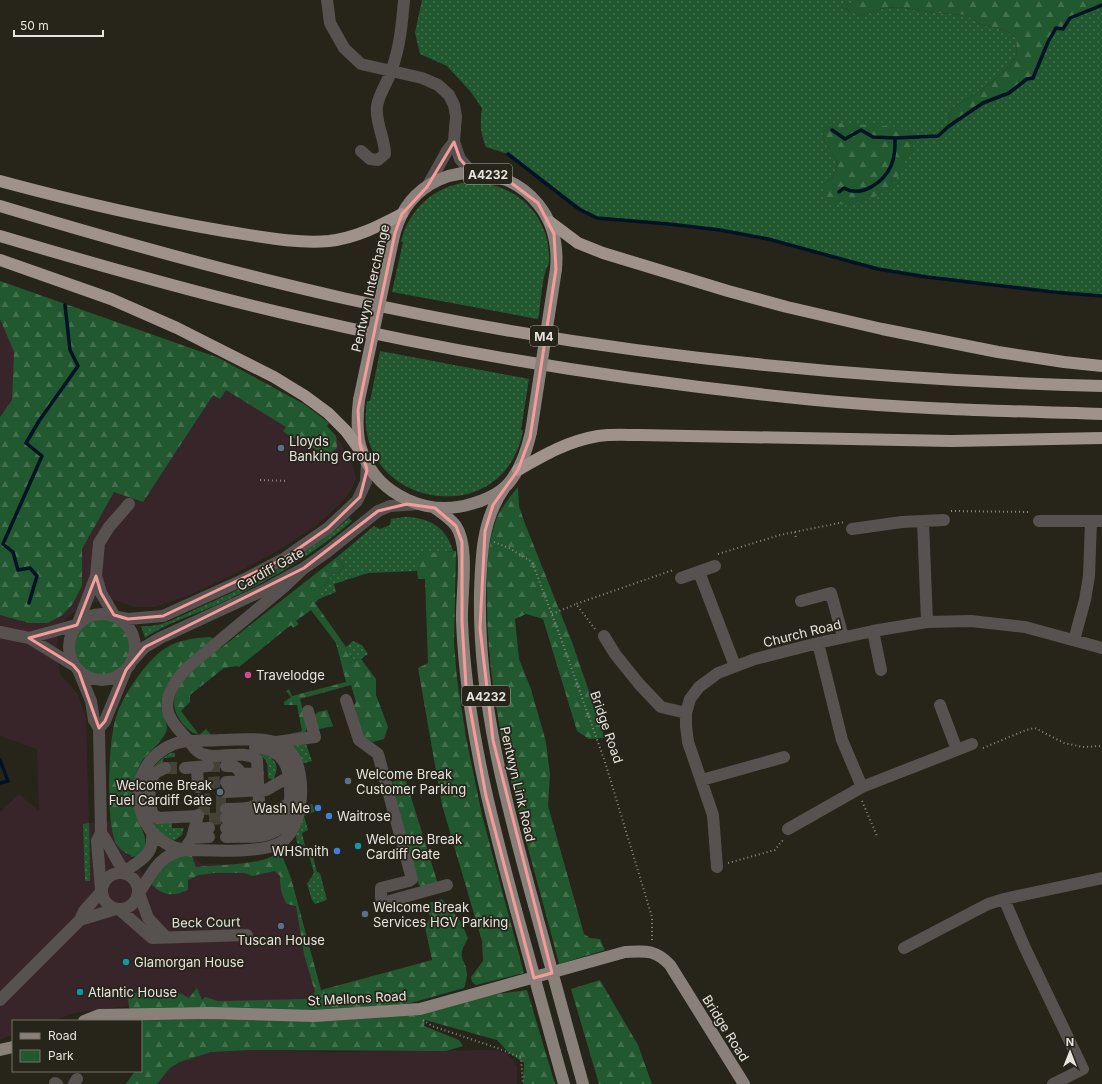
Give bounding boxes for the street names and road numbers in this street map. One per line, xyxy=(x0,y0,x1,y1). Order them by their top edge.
road number: A4232 xyxy=(464,164,512,184)
street label: Pentwyn Interchange xyxy=(348,223,392,353)
road number: M4 xyxy=(530,326,558,346)
street label: Cardiff Gate xyxy=(234,544,306,594)
street label: Church Road xyxy=(761,616,843,650)
road number: A4232 xyxy=(462,686,510,706)
street label: Bridge Road xyxy=(587,689,627,765)
street label: Pentwyn Link Road xyxy=(497,725,539,843)
street label: Beck Court xyxy=(172,913,240,931)
street label: St Mellons Road xyxy=(307,987,407,1009)
street label: Bridge Road xyxy=(699,992,753,1064)

